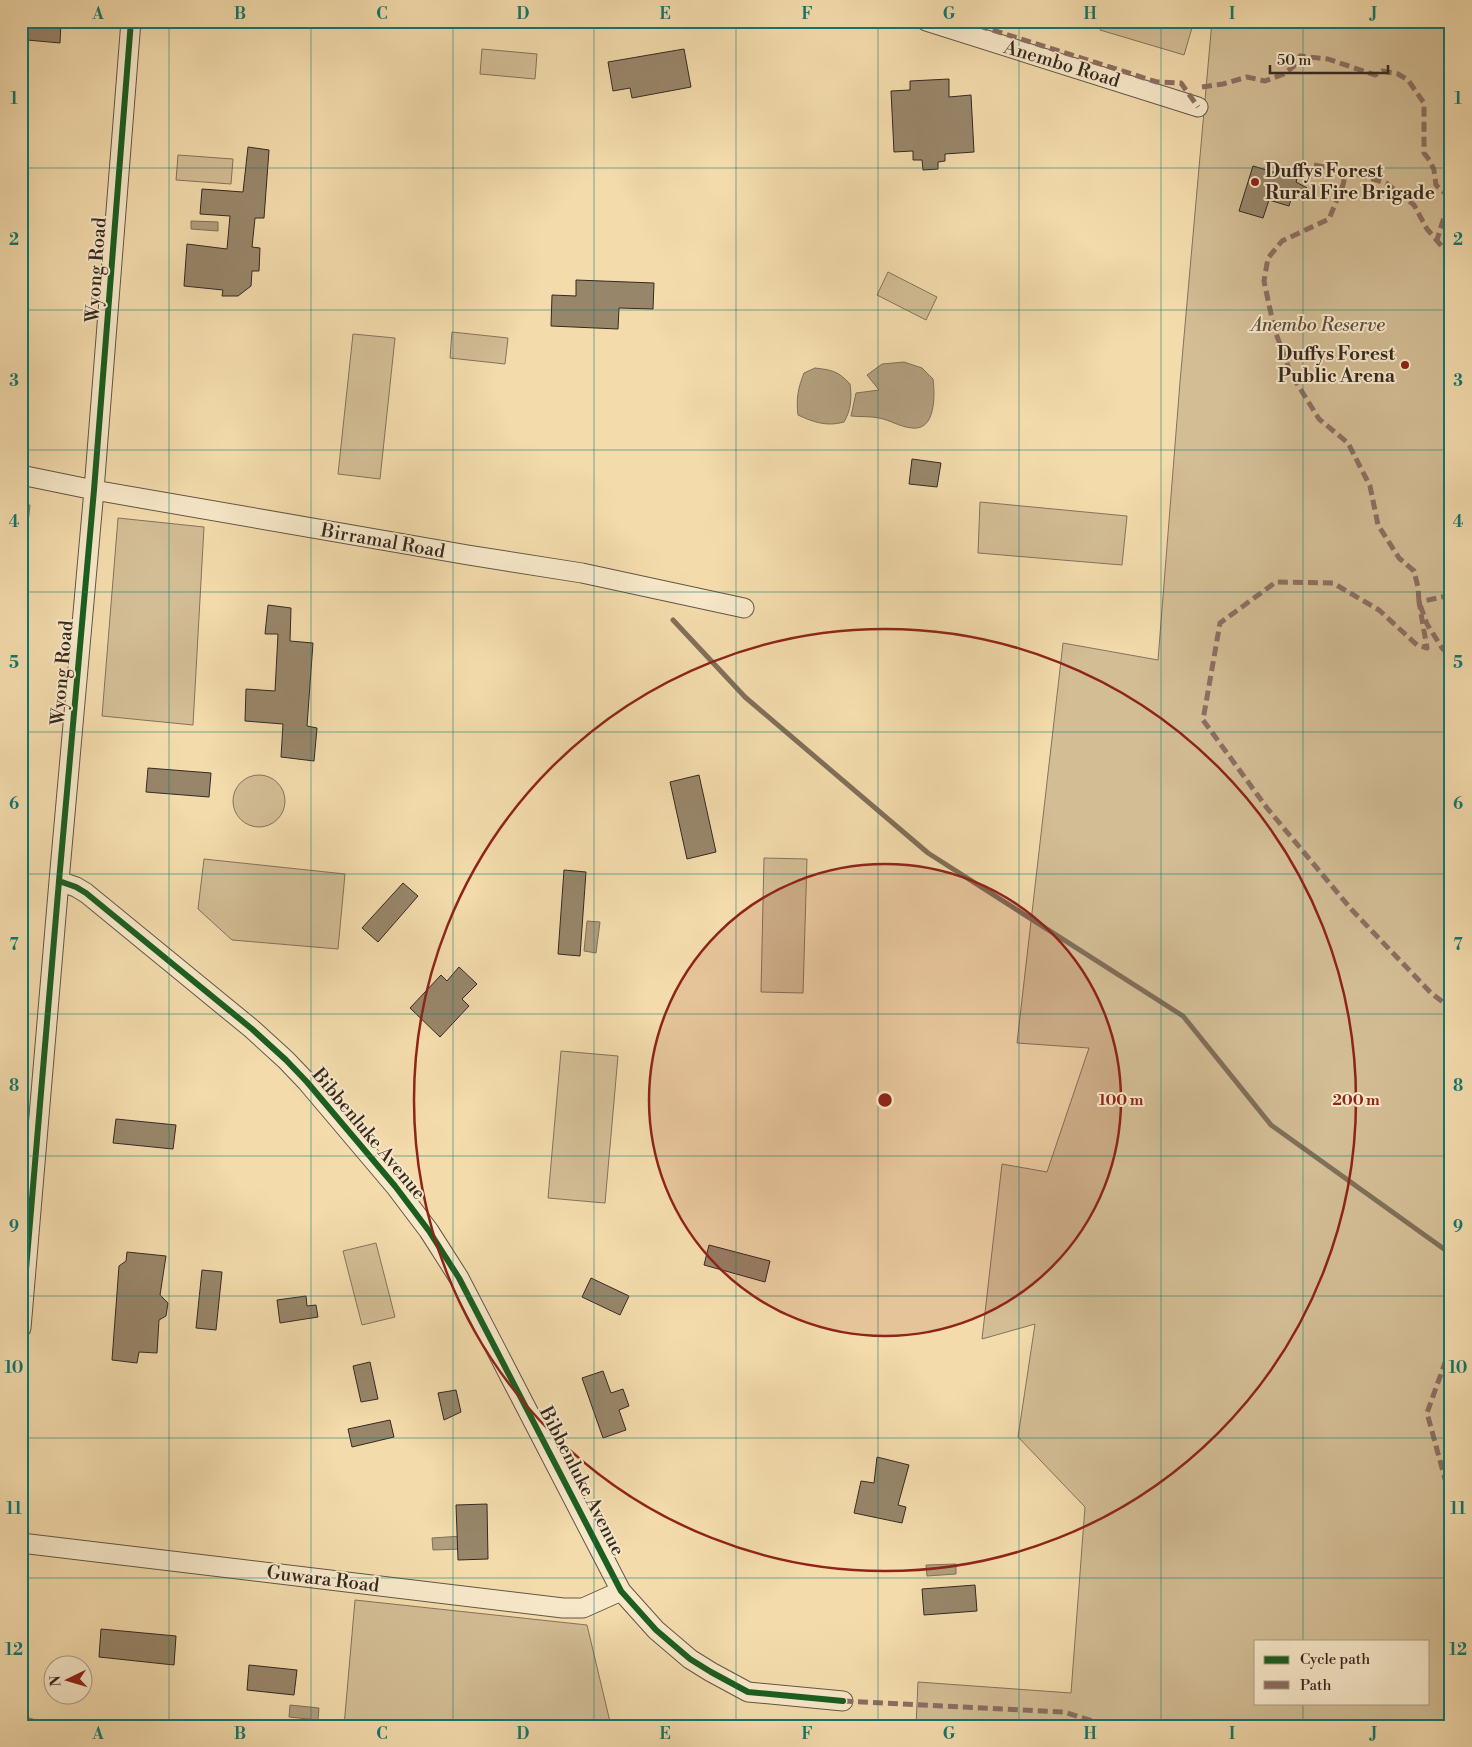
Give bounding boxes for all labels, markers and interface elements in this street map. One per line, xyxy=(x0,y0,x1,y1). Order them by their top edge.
text: A xyxy=(91,4,104,24)
text: B xyxy=(234,4,246,24)
text: C xyxy=(376,4,388,24)
text: D xyxy=(517,4,530,24)
text: E xyxy=(659,4,671,24)
text: F xyxy=(801,4,813,24)
text: G xyxy=(943,4,956,24)
text: H xyxy=(1083,4,1097,24)
text: I xyxy=(1229,4,1235,24)
text: J xyxy=(1369,4,1377,24)
street label: Anembo Road xyxy=(1000,35,1123,93)
scale bar xyxy=(1270,42,1387,74)
text: 50 m xyxy=(1277,51,1311,70)
text: 1 xyxy=(10,89,18,109)
text: 1 xyxy=(1454,89,1462,109)
place label: Duffys Forest Rural Fire Brigade xyxy=(1265,159,1435,205)
marker: Duffys Forest Rural Fire Brigade xyxy=(1249,176,1261,188)
street label: Wyong Road xyxy=(80,216,112,324)
text: 2 xyxy=(9,230,19,250)
text: 2 xyxy=(1453,230,1463,250)
park label: Anembo Reserve xyxy=(1249,313,1385,337)
place label: Duffys Forest Public Arena xyxy=(1277,342,1396,388)
marker: Duffys Forest Public Arena xyxy=(1399,359,1411,371)
text: 3 xyxy=(9,371,19,391)
text: 3 xyxy=(1453,371,1463,391)
text: 4 xyxy=(9,512,20,532)
text: 4 xyxy=(1453,512,1464,532)
street label: Birramal Road xyxy=(318,518,447,564)
street label: Wyong Road xyxy=(45,619,79,728)
text: 5 xyxy=(9,653,19,673)
text: 5 xyxy=(1453,653,1463,673)
text: 6 xyxy=(9,794,19,814)
text: 6 xyxy=(1453,794,1463,814)
text: 7 xyxy=(9,935,19,955)
text: 7 xyxy=(1453,935,1463,955)
street label: Bibbenluke Avenue xyxy=(306,1062,431,1205)
text: 8 xyxy=(9,1076,19,1096)
text: 8 xyxy=(1453,1076,1463,1096)
centre of rings xyxy=(876,1091,894,1109)
text: 100 m xyxy=(1099,1091,1144,1110)
text: 200 m xyxy=(1332,1091,1380,1110)
text: 9 xyxy=(9,1217,19,1237)
text: 9 xyxy=(1453,1217,1463,1237)
text: 10 xyxy=(5,1358,23,1378)
text: 10 xyxy=(1449,1358,1467,1378)
street label: Bibbenluke Avenue xyxy=(533,1401,630,1560)
text: 11 xyxy=(6,1499,22,1519)
text: 11 xyxy=(1450,1499,1466,1519)
street label: Guwara Road xyxy=(265,1560,381,1598)
text: 12 xyxy=(5,1640,23,1660)
legend xyxy=(1254,1640,1430,1704)
text: 12 xyxy=(1449,1640,1467,1660)
text: Cycle path xyxy=(1300,1650,1370,1669)
north arrow xyxy=(42,1654,92,1704)
text: N xyxy=(47,1675,65,1687)
text: Path xyxy=(1300,1676,1332,1695)
text: A xyxy=(91,1724,104,1744)
text: B xyxy=(234,1724,246,1744)
text: C xyxy=(376,1724,388,1744)
text: D xyxy=(517,1724,530,1744)
text: E xyxy=(659,1724,671,1744)
text: F xyxy=(801,1724,813,1744)
text: G xyxy=(943,1724,956,1744)
text: H xyxy=(1083,1724,1097,1744)
text: I xyxy=(1229,1724,1235,1744)
text: J xyxy=(1369,1724,1377,1744)

